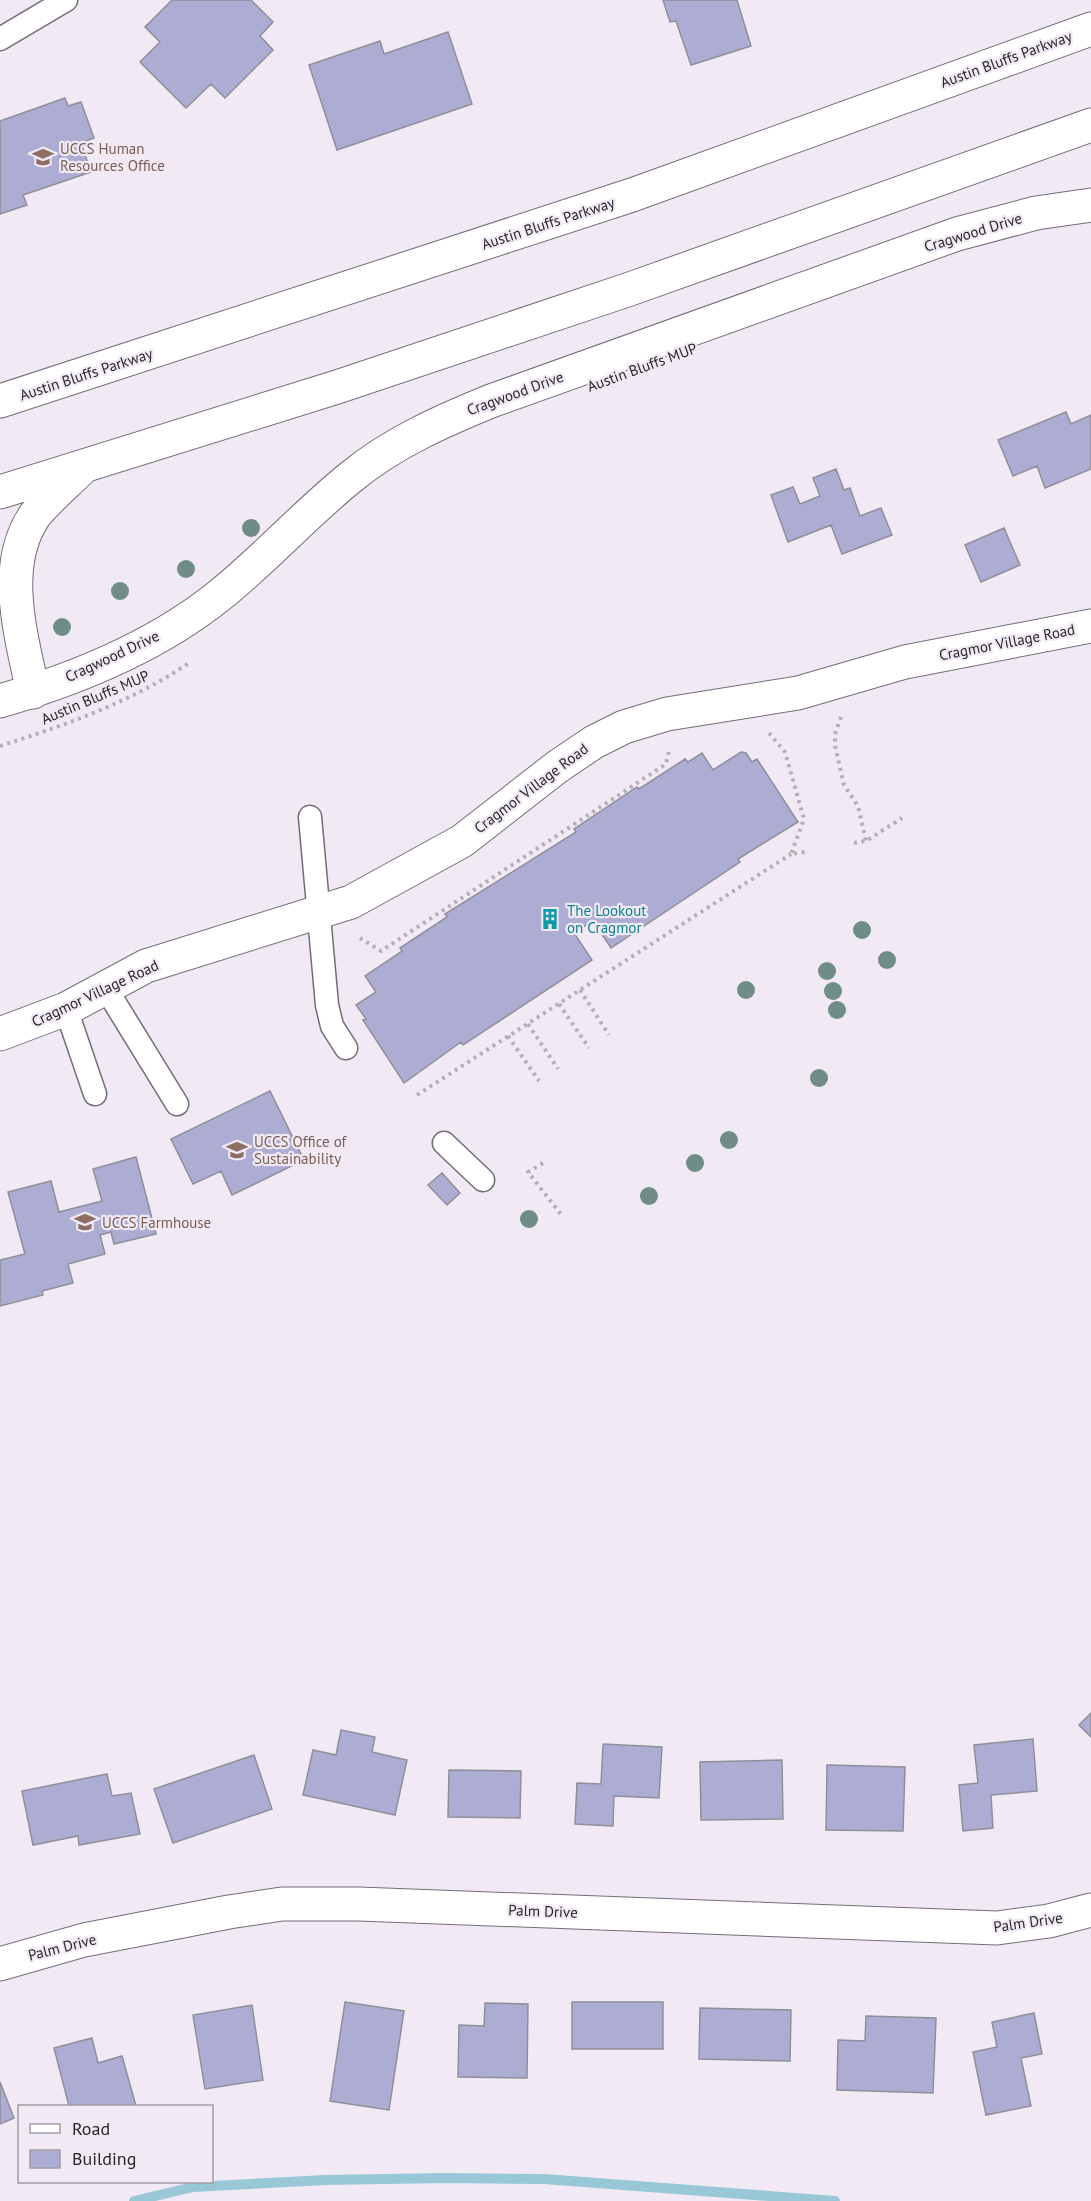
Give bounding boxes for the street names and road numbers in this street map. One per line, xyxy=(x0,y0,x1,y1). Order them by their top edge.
street label: Austin Bluffs Parkway xyxy=(938,26,1074,92)
street label: Austin Bluffs Parkway xyxy=(479,193,617,253)
street label: Cragwood Drive xyxy=(922,208,1024,256)
street label: Austin Bluffs MUP xyxy=(584,338,700,396)
street label: Austin Bluffs Parkway xyxy=(17,344,155,404)
street label: Cragwood Drive xyxy=(464,367,566,419)
street label: Cragmor Village Road xyxy=(937,620,1077,664)
street label: Cragwood Drive xyxy=(62,626,162,686)
street label: Austin Bluffs MUP xyxy=(38,666,152,728)
street label: Cragmor Village Road xyxy=(470,739,592,837)
street label: Cragmor Village Road xyxy=(28,955,162,1031)
street label: Palm Drive xyxy=(508,1900,578,1922)
street label: Palm Drive xyxy=(992,1908,1064,1936)
street label: Palm Drive xyxy=(26,1929,98,1965)

